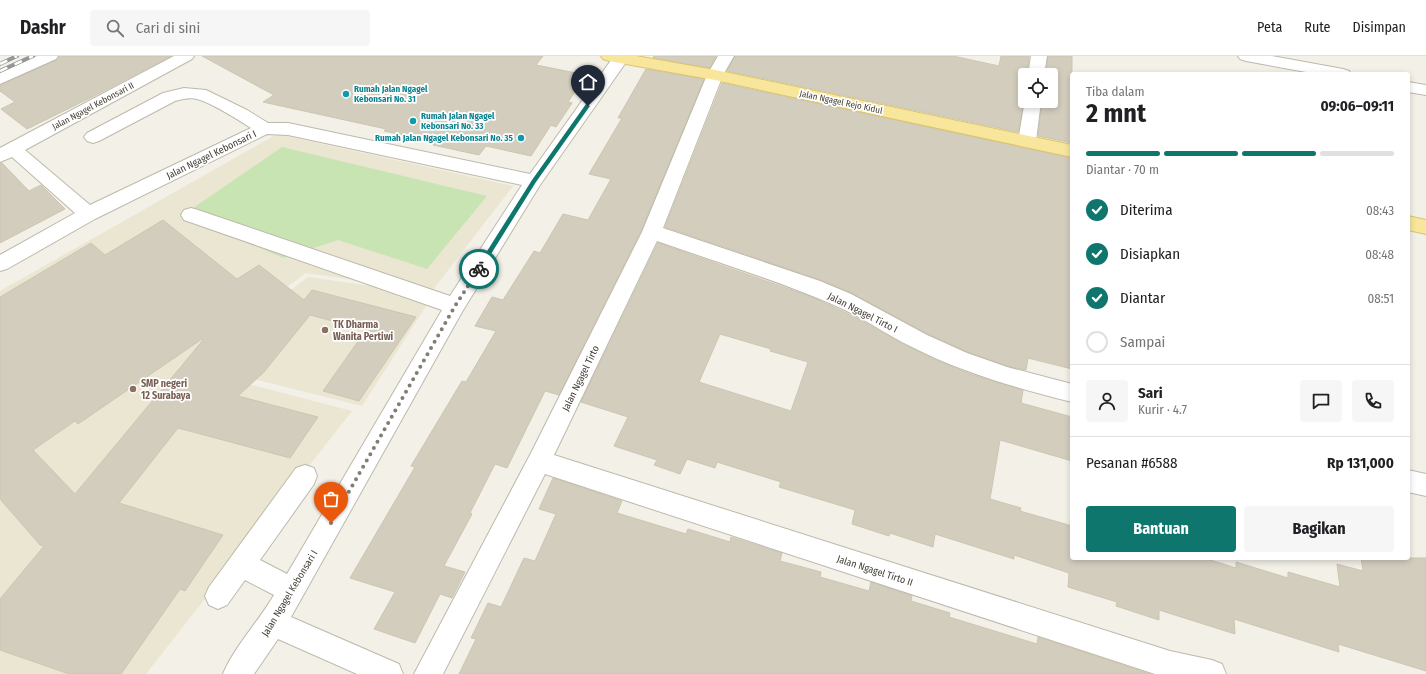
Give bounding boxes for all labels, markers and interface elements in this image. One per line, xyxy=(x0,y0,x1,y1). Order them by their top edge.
search box xyxy=(90,10,370,46)
text: Dashr xyxy=(20,16,66,39)
icon: search xyxy=(104,17,126,39)
text: Cari di sini xyxy=(136,19,200,37)
text: Peta xyxy=(1257,19,1282,36)
text: Rute xyxy=(1304,19,1331,36)
text: Disimpan xyxy=(1353,19,1406,36)
pin xyxy=(571,65,605,106)
map controls xyxy=(1018,68,1058,108)
button: locate xyxy=(1018,68,1058,108)
icon: home xyxy=(577,71,599,93)
street label: Jalan Ngagel Kebonsari II xyxy=(50,80,136,132)
place label: Rumah Jalan Ngagel Kebonsari No. 31 xyxy=(354,84,428,104)
text: Tiba dalam xyxy=(1086,84,1144,99)
street label: Jalan Ngagel Rejo Kidul xyxy=(799,88,884,116)
marker: Rumah Jalan Ngagel Kebonsari No. 31 xyxy=(341,89,351,99)
text: 09:06–09:11 xyxy=(1320,97,1394,115)
text: 2 mnt xyxy=(1086,98,1146,129)
place label: Rumah Jalan Ngagel Kebonsari No. 33 xyxy=(421,111,495,131)
marker: Rumah Jalan Ngagel Kebonsari No. 33 xyxy=(408,116,418,126)
street label: Jalan Ngagel Kebonsari I xyxy=(165,128,258,182)
place label: Rumah Jalan Ngagel Kebonsari No. 35 xyxy=(375,133,514,143)
marker: Rumah Jalan Ngagel Kebonsari No. 35 xyxy=(516,133,526,143)
text: Diantar · 70 m xyxy=(1086,162,1159,177)
icon: check xyxy=(1086,199,1108,221)
text: Diterima xyxy=(1120,201,1173,219)
text: 08:43 xyxy=(1366,203,1394,218)
icon: check xyxy=(1086,243,1108,265)
text: Disiapkan xyxy=(1120,245,1180,263)
text: 08:48 xyxy=(1365,247,1394,262)
courier xyxy=(459,249,499,289)
icon: bike xyxy=(468,258,490,280)
icon: check xyxy=(1086,287,1108,309)
text: Diantar xyxy=(1120,289,1165,307)
street label: Jalan Ngagel Tirto I xyxy=(826,290,899,336)
text: 08:51 xyxy=(1368,291,1394,306)
place label: TK Dharma Wanita Pertiwi xyxy=(333,319,394,343)
marker: TK Dharma Wanita Pertiwi xyxy=(320,325,330,335)
text: Sampai xyxy=(1120,333,1165,351)
street label: Jalan Ngagel Tirto xyxy=(560,344,602,413)
place label: SMP negeri 12 Surabaya xyxy=(141,378,190,402)
button: person xyxy=(1086,380,1128,422)
button: chat xyxy=(1300,380,1342,422)
button: phone xyxy=(1352,380,1394,422)
marker: SMP negeri 12 Surabaya xyxy=(128,384,138,394)
text: Sari xyxy=(1138,384,1163,402)
text: Kurir · 4.7 xyxy=(1138,402,1187,417)
text: Pesanan #6588 xyxy=(1086,454,1177,472)
text: Rp 131,000 xyxy=(1327,454,1394,472)
pin xyxy=(314,482,348,523)
icon: bag xyxy=(320,488,342,510)
button: Bantuan xyxy=(1086,506,1236,552)
button: Bagikan xyxy=(1244,506,1394,552)
street label: Jalan Ngagel Kebonsari I xyxy=(259,548,320,639)
street label: Jalan Ngagel Tirto II xyxy=(835,553,914,589)

